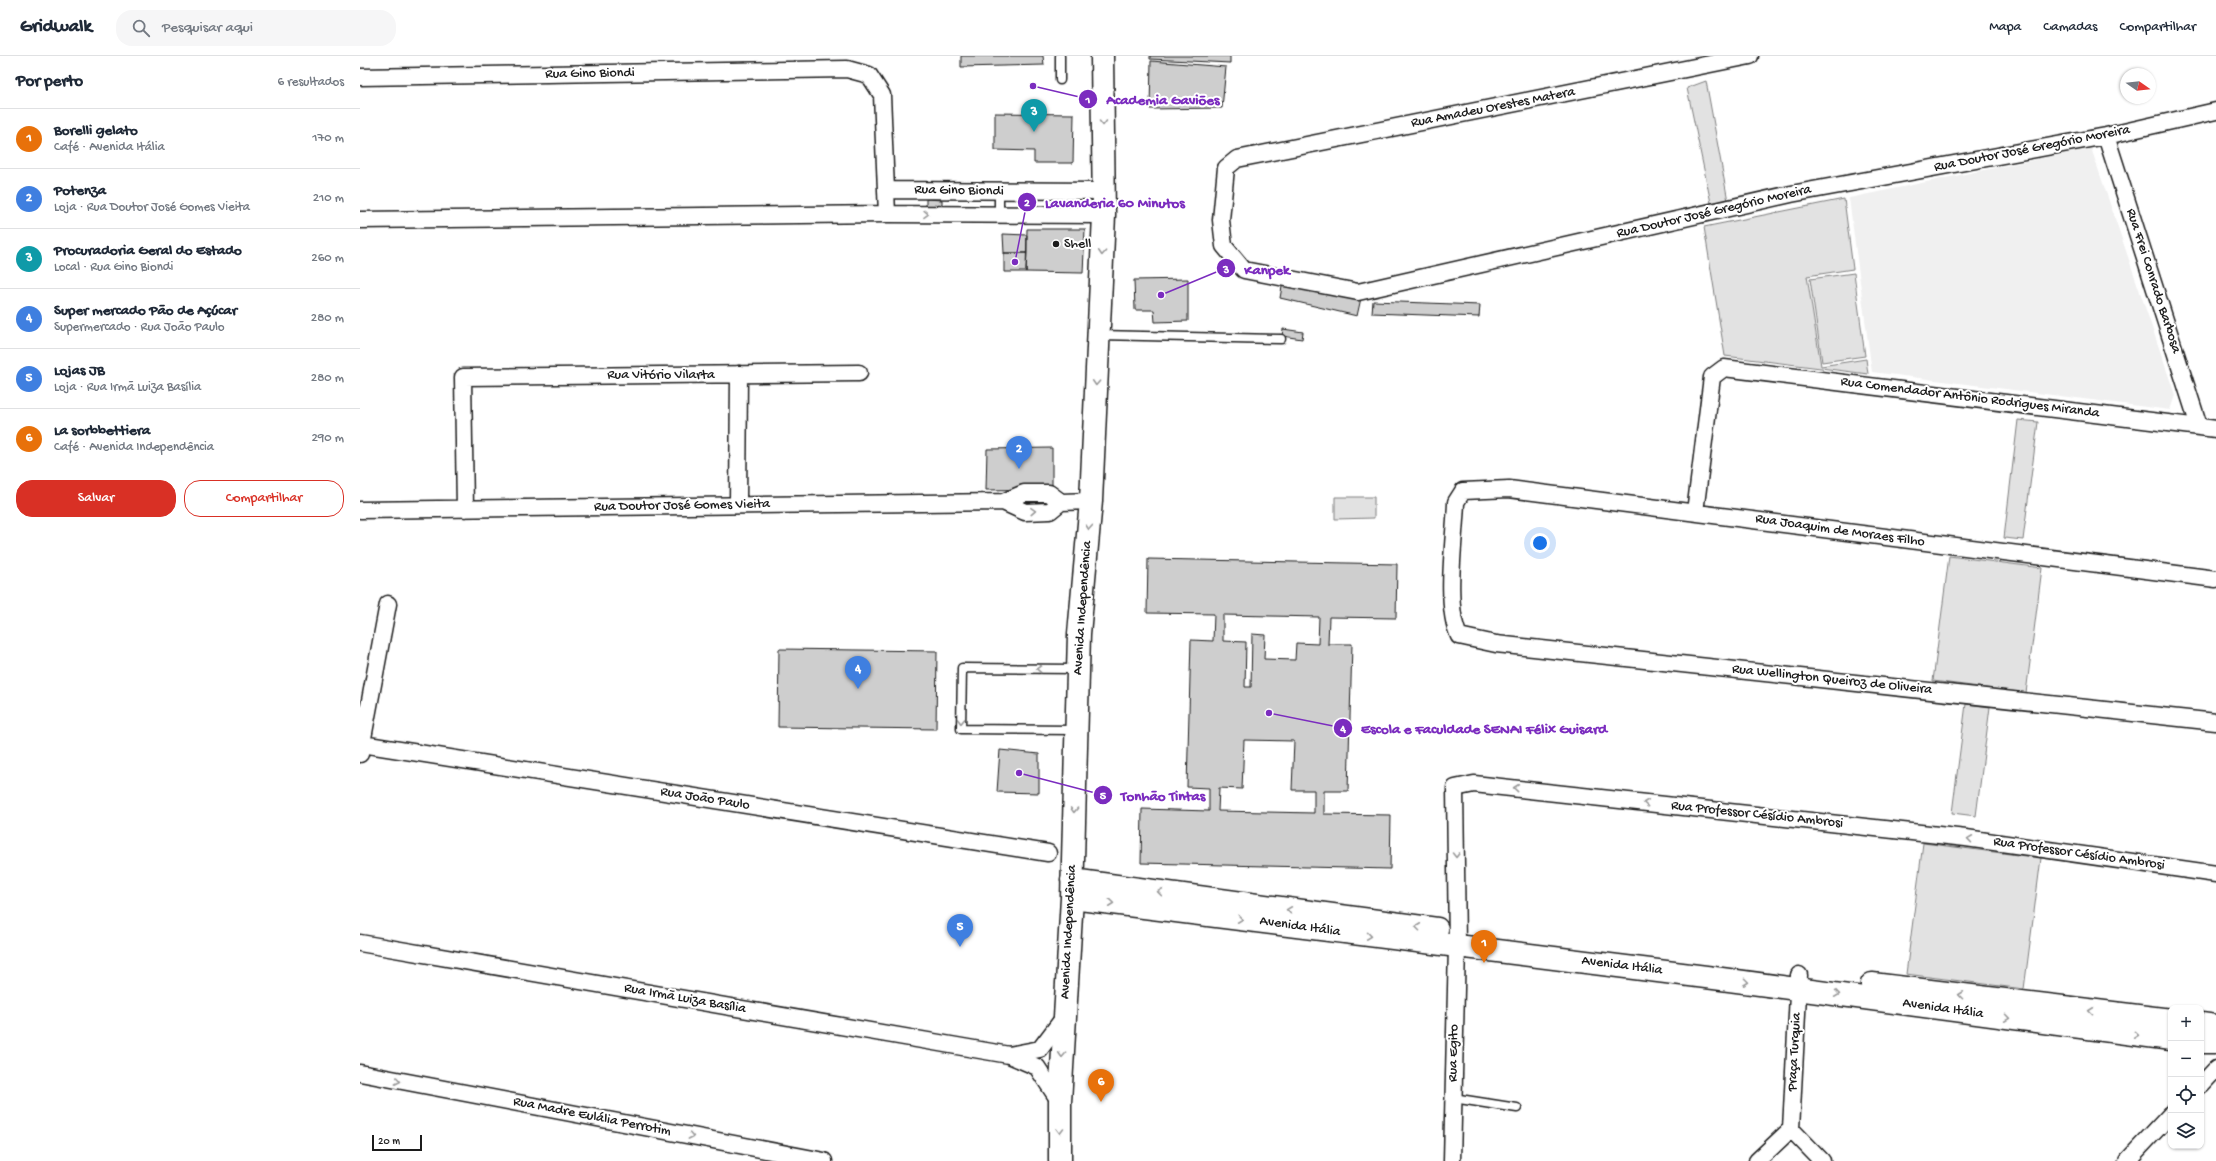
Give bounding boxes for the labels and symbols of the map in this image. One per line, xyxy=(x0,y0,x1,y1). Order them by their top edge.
street label: Rua Gino Biondi xyxy=(545,65,635,83)
north arrow xyxy=(2120,68,2156,104)
street label: Rua Amadeu Orestes Matera xyxy=(1410,84,1578,132)
callout: Academia Gaviões xyxy=(1078,85,1228,112)
text: Academia Gaviões xyxy=(1105,92,1221,110)
text: 1 xyxy=(1085,94,1091,108)
pin: 3 xyxy=(1021,99,1047,132)
one-way arrow xyxy=(1099,120,1107,126)
street label: Rua Doutor José Gregório Moreira xyxy=(1933,121,2133,176)
street label: Rua Doutor José Gregório Moreira xyxy=(1615,181,1814,243)
street label: Rua Gino Biondi xyxy=(914,182,1004,200)
callout: Lavanderia 60 Minutos xyxy=(1017,188,1193,215)
text: Lavanderia 60 Minutos xyxy=(1045,195,1186,213)
text: 2 xyxy=(1024,197,1030,211)
street label: Rua Frei Conrado Barbosa xyxy=(2122,206,2185,357)
one-way arrow xyxy=(923,210,929,218)
place label: Shell xyxy=(1064,236,1091,253)
marker: Shell xyxy=(1051,239,1061,249)
one-way arrow xyxy=(1097,250,1106,256)
callout: Kanpek xyxy=(1216,255,1297,282)
text: Kanpek xyxy=(1243,262,1292,280)
text: 3 xyxy=(1222,264,1229,278)
street label: Rua Vitório Vilarta xyxy=(607,367,716,384)
street label: Rua Comendador Antônio Rodrigues Miranda xyxy=(1840,374,2102,422)
one-way arrow xyxy=(1092,380,1101,386)
pin: 2 xyxy=(1006,436,1032,469)
street label: Rua Doutor José Gomes Vieita xyxy=(594,496,771,516)
one-way arrow xyxy=(1030,507,1036,516)
street label: Rua Joaquim de Moraes Filho xyxy=(1754,511,1926,551)
one-way arrow xyxy=(1084,524,1093,530)
your location xyxy=(1530,533,1550,553)
street label: Avenida Independência xyxy=(1070,539,1096,676)
pin: 4 xyxy=(845,656,871,689)
street label: Rua Wellington Queiroz de Oliveira xyxy=(1731,661,1934,699)
one-way arrow xyxy=(1036,665,1042,673)
callout: Escola e Faculdade SENAI Félix Guisard xyxy=(1333,715,1616,742)
one-way arrow xyxy=(957,718,965,724)
text: Escola e Faculdade SENAI Félix Guisard xyxy=(1361,721,1609,739)
text: 4 xyxy=(1339,723,1346,737)
callout: Tonhão Tintas xyxy=(1093,781,1213,808)
street label: Rua João Paulo xyxy=(659,784,751,814)
one-way arrow xyxy=(1513,784,1519,793)
text: Tonhão Tintas xyxy=(1120,788,1207,806)
text: 5 xyxy=(1100,790,1107,804)
street label: Rua Professor Césídio Ambrosi xyxy=(1670,797,1844,833)
one-way arrow xyxy=(1642,799,1649,808)
one-way arrow xyxy=(1070,807,1078,813)
street label: Rua Professor Césídio Ambrosi xyxy=(1992,834,2166,874)
one-way arrow xyxy=(1966,835,1973,844)
one-way arrow xyxy=(1451,852,1460,858)
street label: Avenida Independência xyxy=(1057,863,1081,1000)
one-way arrow xyxy=(1157,888,1163,897)
one-way arrow xyxy=(1108,898,1114,907)
one-way arrow xyxy=(1286,906,1292,915)
street label: Avenida Itália xyxy=(1259,913,1343,941)
pin: 5 xyxy=(947,914,973,947)
one-way arrow xyxy=(1237,914,1243,923)
one-way arrow xyxy=(1415,923,1421,932)
pin: 1 xyxy=(1471,930,1497,963)
one-way arrow xyxy=(1366,931,1372,940)
street label: Avenida Itália xyxy=(1581,953,1665,980)
one-way arrow xyxy=(1743,977,1749,986)
street label: Rua Irmã Luiza Basília xyxy=(623,980,748,1018)
one-way arrow xyxy=(1834,989,1840,998)
one-way arrow xyxy=(1958,991,1965,1000)
street label: Avenida Itália xyxy=(1902,995,1986,1023)
one-way arrow xyxy=(2087,1007,2094,1016)
street label: Praça Turquia xyxy=(1784,1011,1806,1093)
one-way arrow xyxy=(2004,1013,2010,1022)
street label: Rua Egito xyxy=(1445,1024,1463,1082)
one-way arrow xyxy=(2133,1030,2139,1039)
one-way arrow xyxy=(1058,1052,1067,1058)
pin: 6 xyxy=(1088,1069,1114,1102)
one-way arrow xyxy=(395,1076,401,1084)
street label: Rua Madre Eulália Perrotim xyxy=(512,1093,672,1141)
one-way arrow xyxy=(1056,1128,1064,1134)
one-way arrow xyxy=(688,1131,694,1140)
scale bar xyxy=(372,1133,422,1152)

